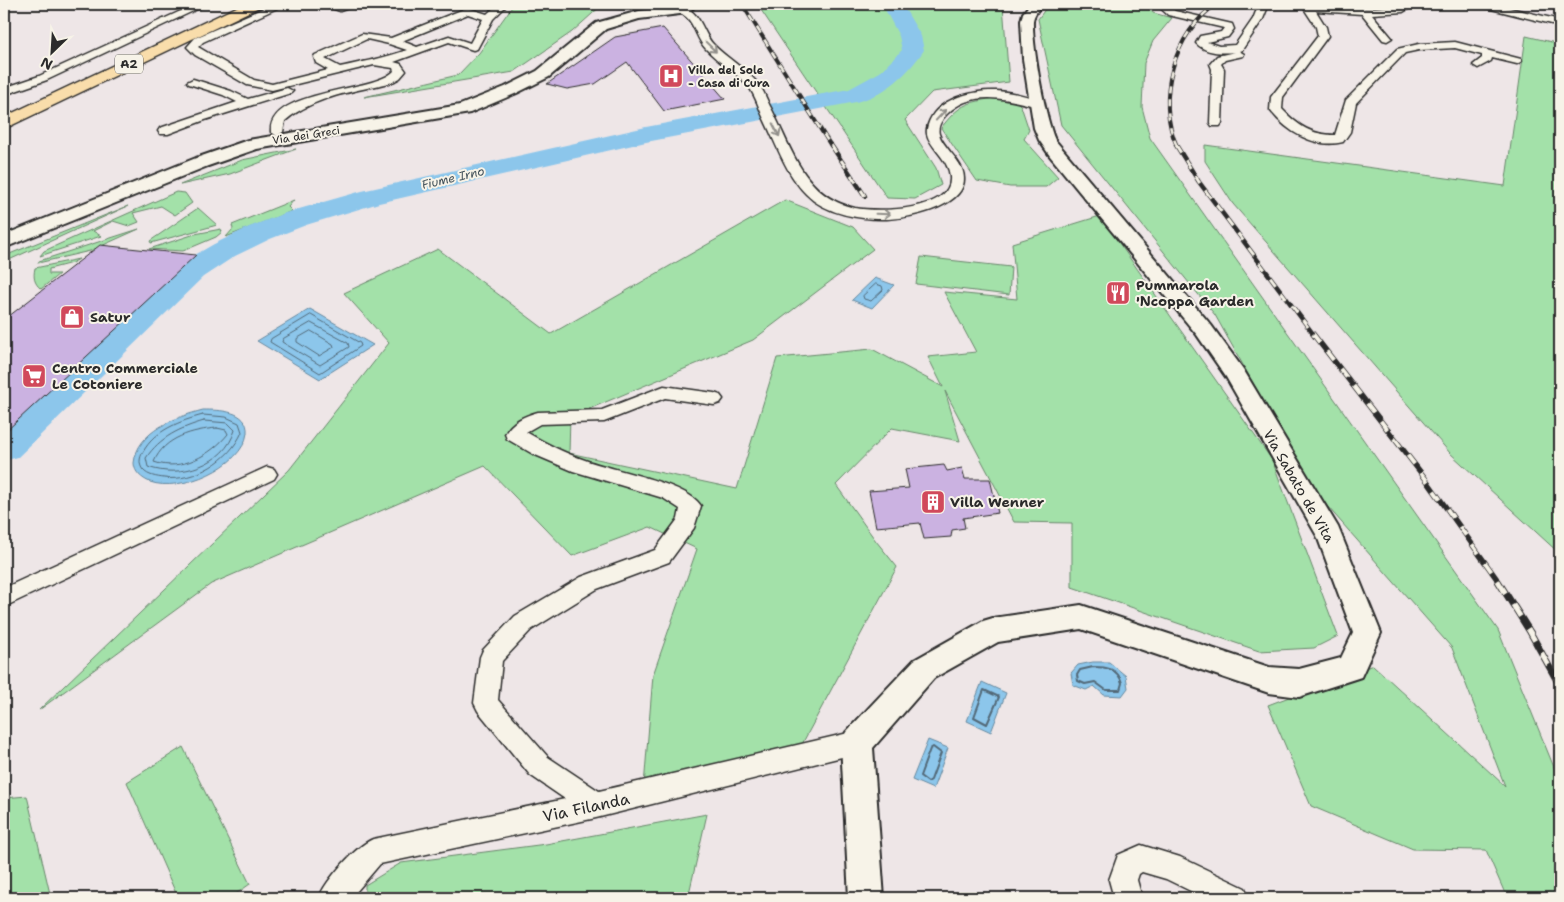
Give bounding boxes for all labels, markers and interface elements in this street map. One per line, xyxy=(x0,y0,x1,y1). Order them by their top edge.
north arrow xyxy=(28,28,78,78)
one-way arrow xyxy=(705,41,717,53)
text: N xyxy=(38,53,55,74)
road number: A2 xyxy=(115,54,143,74)
hospital icon: Villa del Sole - Casa di Cura xyxy=(658,63,684,89)
place label: Villa del Sole - Casa di Cura xyxy=(688,63,770,91)
one-way arrow xyxy=(935,108,947,121)
one-way arrow xyxy=(772,122,781,137)
street label: Via dei Greci xyxy=(271,123,341,148)
water label: Fiume Irno xyxy=(420,163,486,193)
one-way arrow xyxy=(875,210,891,219)
place label: Pummarola 'Ncoppa Garden xyxy=(1136,276,1254,310)
restaurant icon: Pummarola 'Ncoppa Garden xyxy=(1105,280,1131,306)
shop icon: Satur xyxy=(59,304,85,330)
place label: Satur xyxy=(90,308,131,326)
place label: Centro Commerciale Le Cotoniere xyxy=(52,359,198,393)
supermarket icon: Centro Commerciale Le Cotoniere xyxy=(21,363,47,389)
street label: Via Sabato de Vita xyxy=(1259,426,1339,546)
building icon: Villa Wenner xyxy=(920,489,946,515)
place label: Villa Wenner xyxy=(950,493,1045,511)
street label: Via Filanda xyxy=(541,788,632,827)

